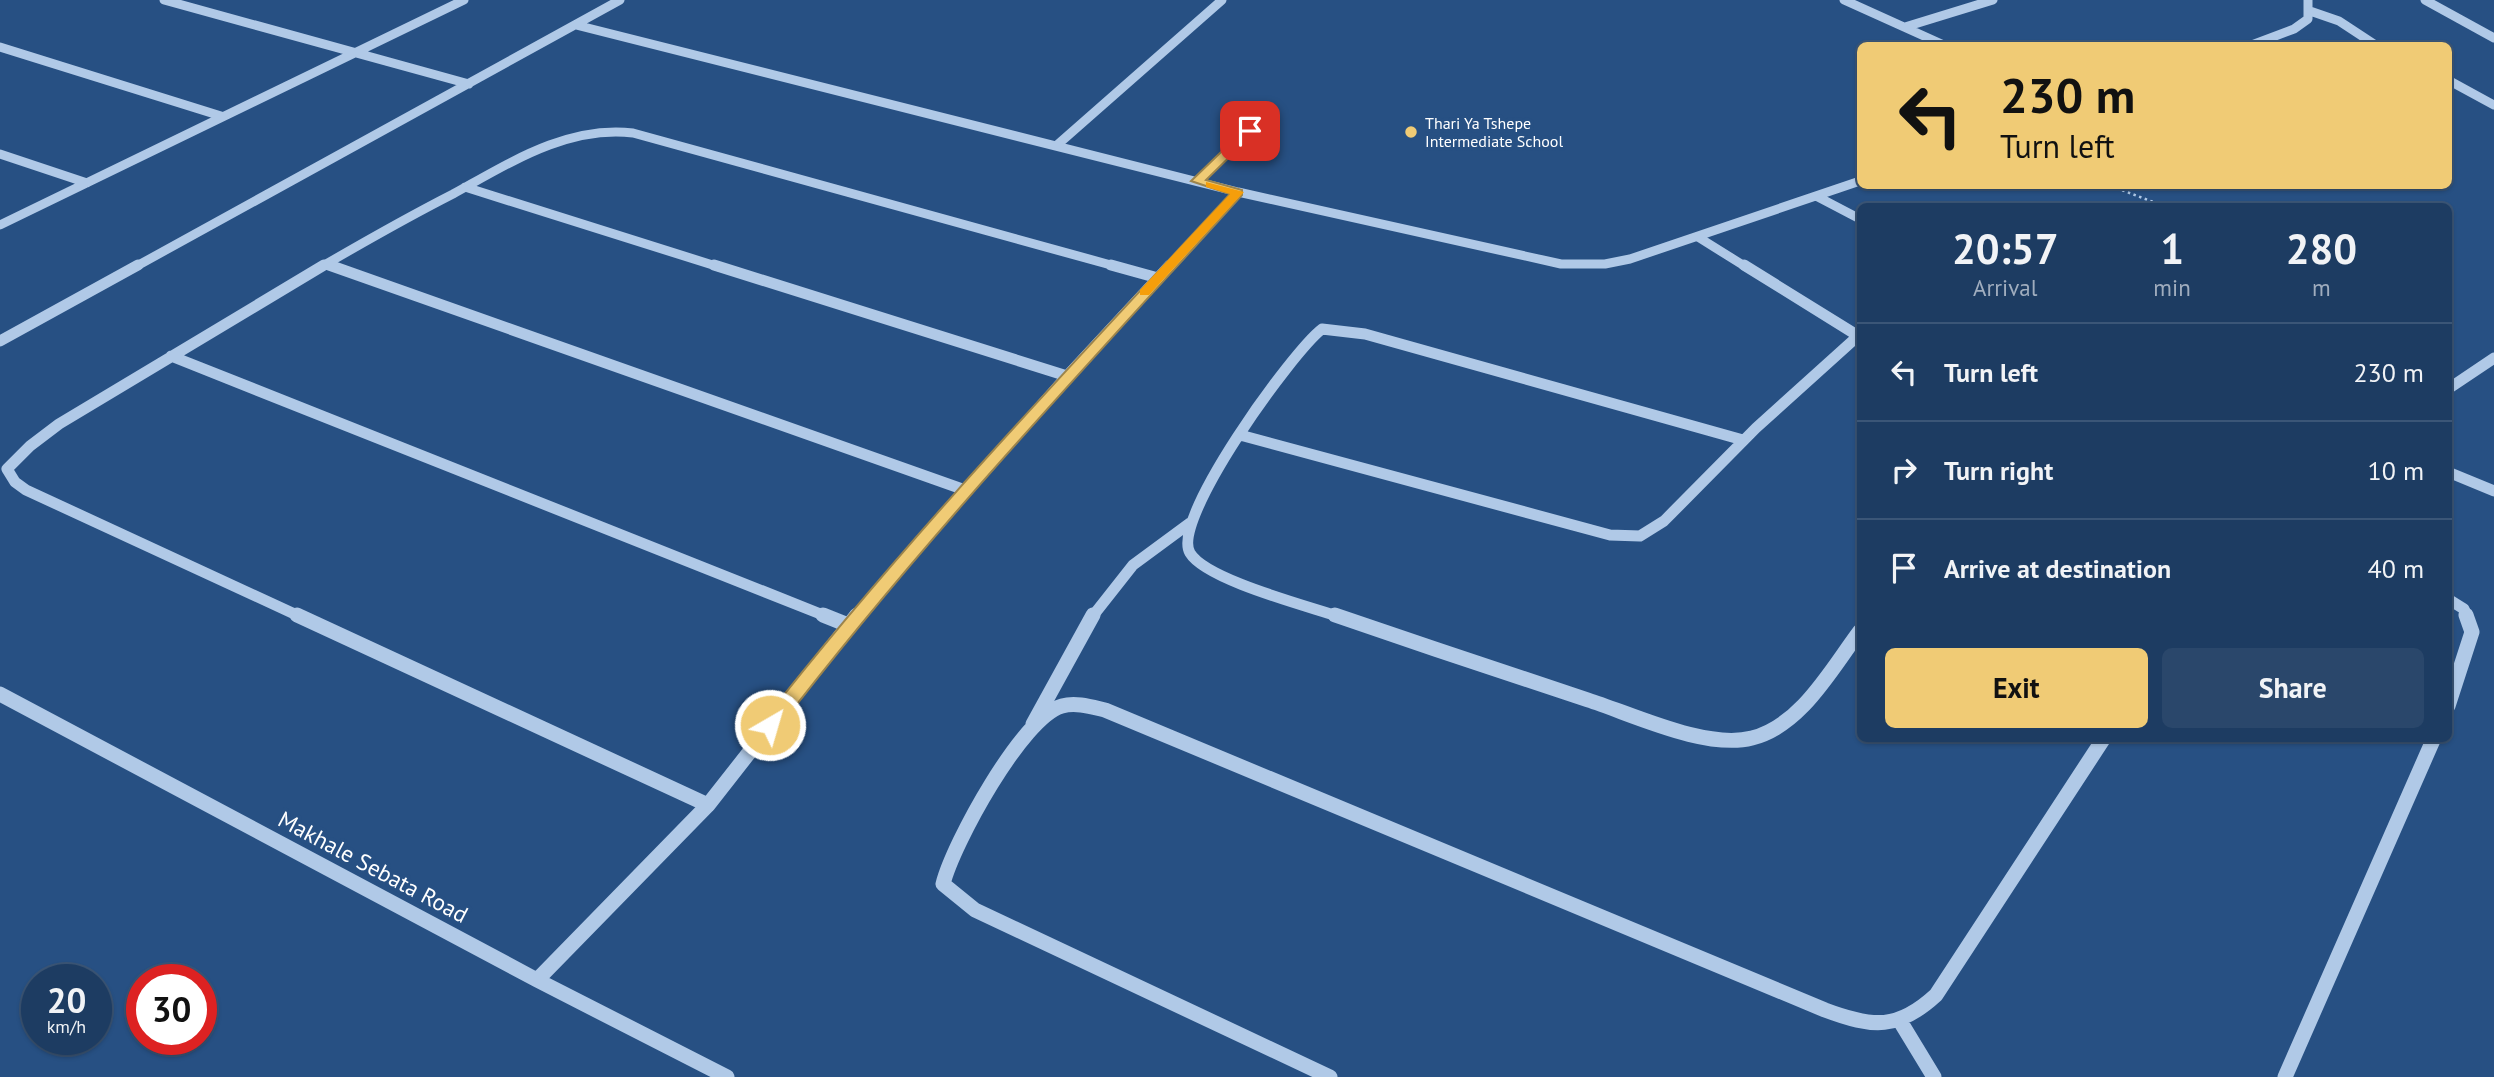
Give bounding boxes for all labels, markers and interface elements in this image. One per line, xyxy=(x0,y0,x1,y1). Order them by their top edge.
text: 230 m xyxy=(2000,63,2135,127)
icon: left xyxy=(1885,70,1976,161)
pin xyxy=(1220,101,1280,161)
icon: arrive xyxy=(1231,112,1269,150)
place label: Thari Ya Tshepe Intermediate School xyxy=(1425,113,1563,151)
marker: Thari Ya Tshepe Intermediate School xyxy=(1403,124,1419,140)
text: Turn left xyxy=(2000,125,2115,167)
text: 20:57 xyxy=(1952,221,2058,276)
text: 1 xyxy=(2160,221,2184,276)
text: 280 xyxy=(2286,221,2357,276)
text: Arrival xyxy=(1973,273,2037,302)
text: min xyxy=(2153,273,2191,302)
text: m xyxy=(2312,273,2331,302)
icon: left xyxy=(1885,353,1923,391)
text: Turn left xyxy=(1944,356,2038,389)
text: 230 m xyxy=(2353,356,2424,389)
icon: right xyxy=(1885,451,1923,489)
text: Turn right xyxy=(1944,454,2053,487)
text: 10 m xyxy=(2368,454,2424,487)
icon: arrive xyxy=(1885,549,1923,587)
text: Arrive at destination xyxy=(1944,552,2171,585)
text: 40 m xyxy=(2368,552,2424,585)
button: Exit xyxy=(1885,648,2148,728)
button: Share xyxy=(2162,648,2424,728)
position arrow xyxy=(733,688,807,762)
street label: Makhale Sebata Road xyxy=(273,804,473,929)
speed limit sign: 30 xyxy=(126,964,217,1055)
text: 20 xyxy=(47,977,86,1023)
text: km/h xyxy=(47,1015,86,1038)

